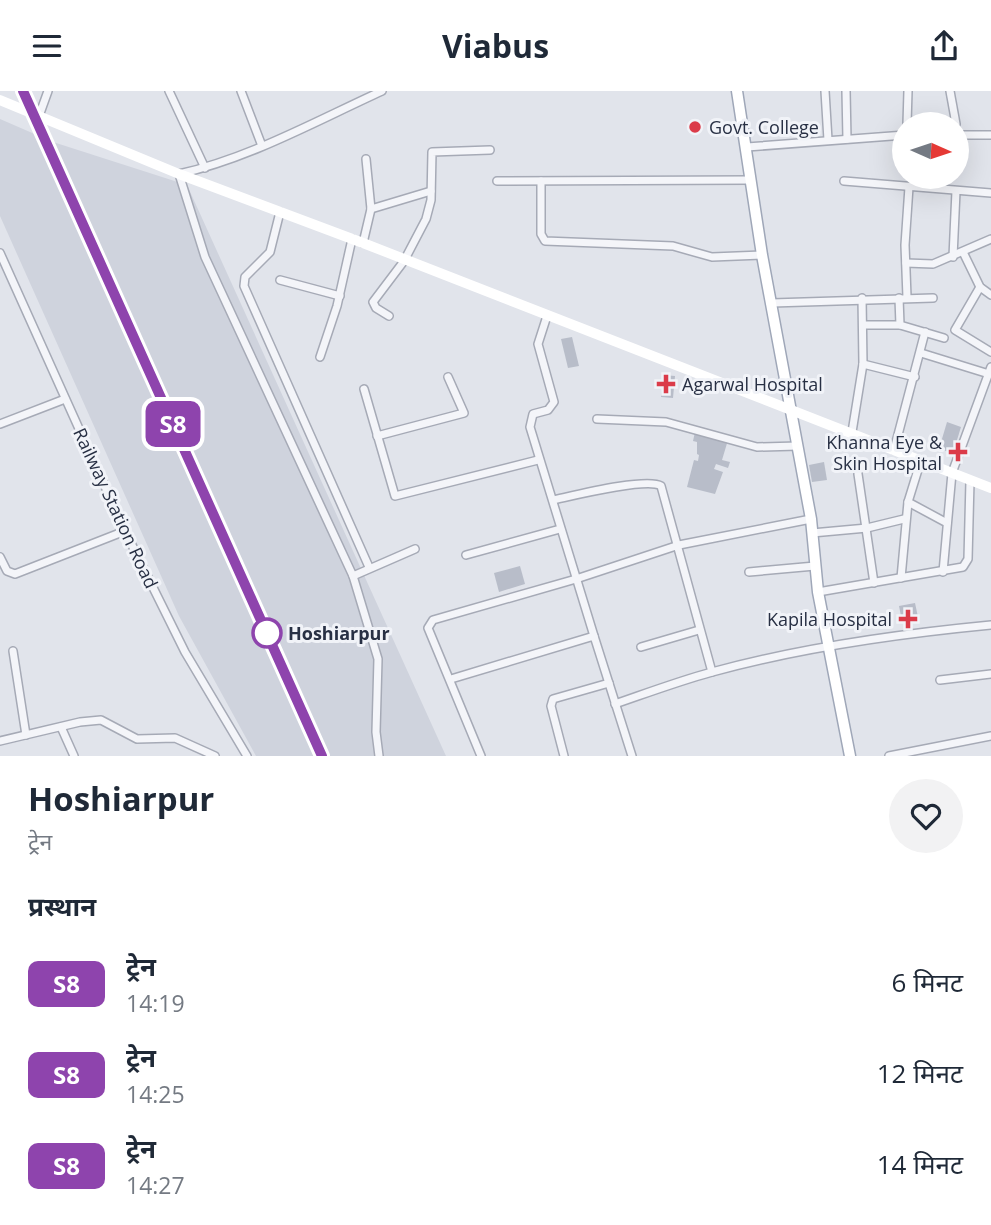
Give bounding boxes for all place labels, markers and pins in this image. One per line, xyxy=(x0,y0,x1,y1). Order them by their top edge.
place label: Govt. College xyxy=(709,115,819,139)
marker: Govt. College xyxy=(687,119,703,135)
place label: Agarwal Hospital xyxy=(682,372,823,396)
marker: Agarwal Hospital xyxy=(656,374,676,394)
place label: Khanna Eye & Skin Hospital xyxy=(826,430,943,475)
marker: Khanna Eye & Skin Hospital xyxy=(948,442,968,462)
place label: Kapila Hospital xyxy=(767,607,892,631)
marker: Kapila Hospital xyxy=(898,609,918,629)
marker: Hoshiarpur xyxy=(252,618,282,648)
place label: Hoshiarpur xyxy=(288,621,390,645)

